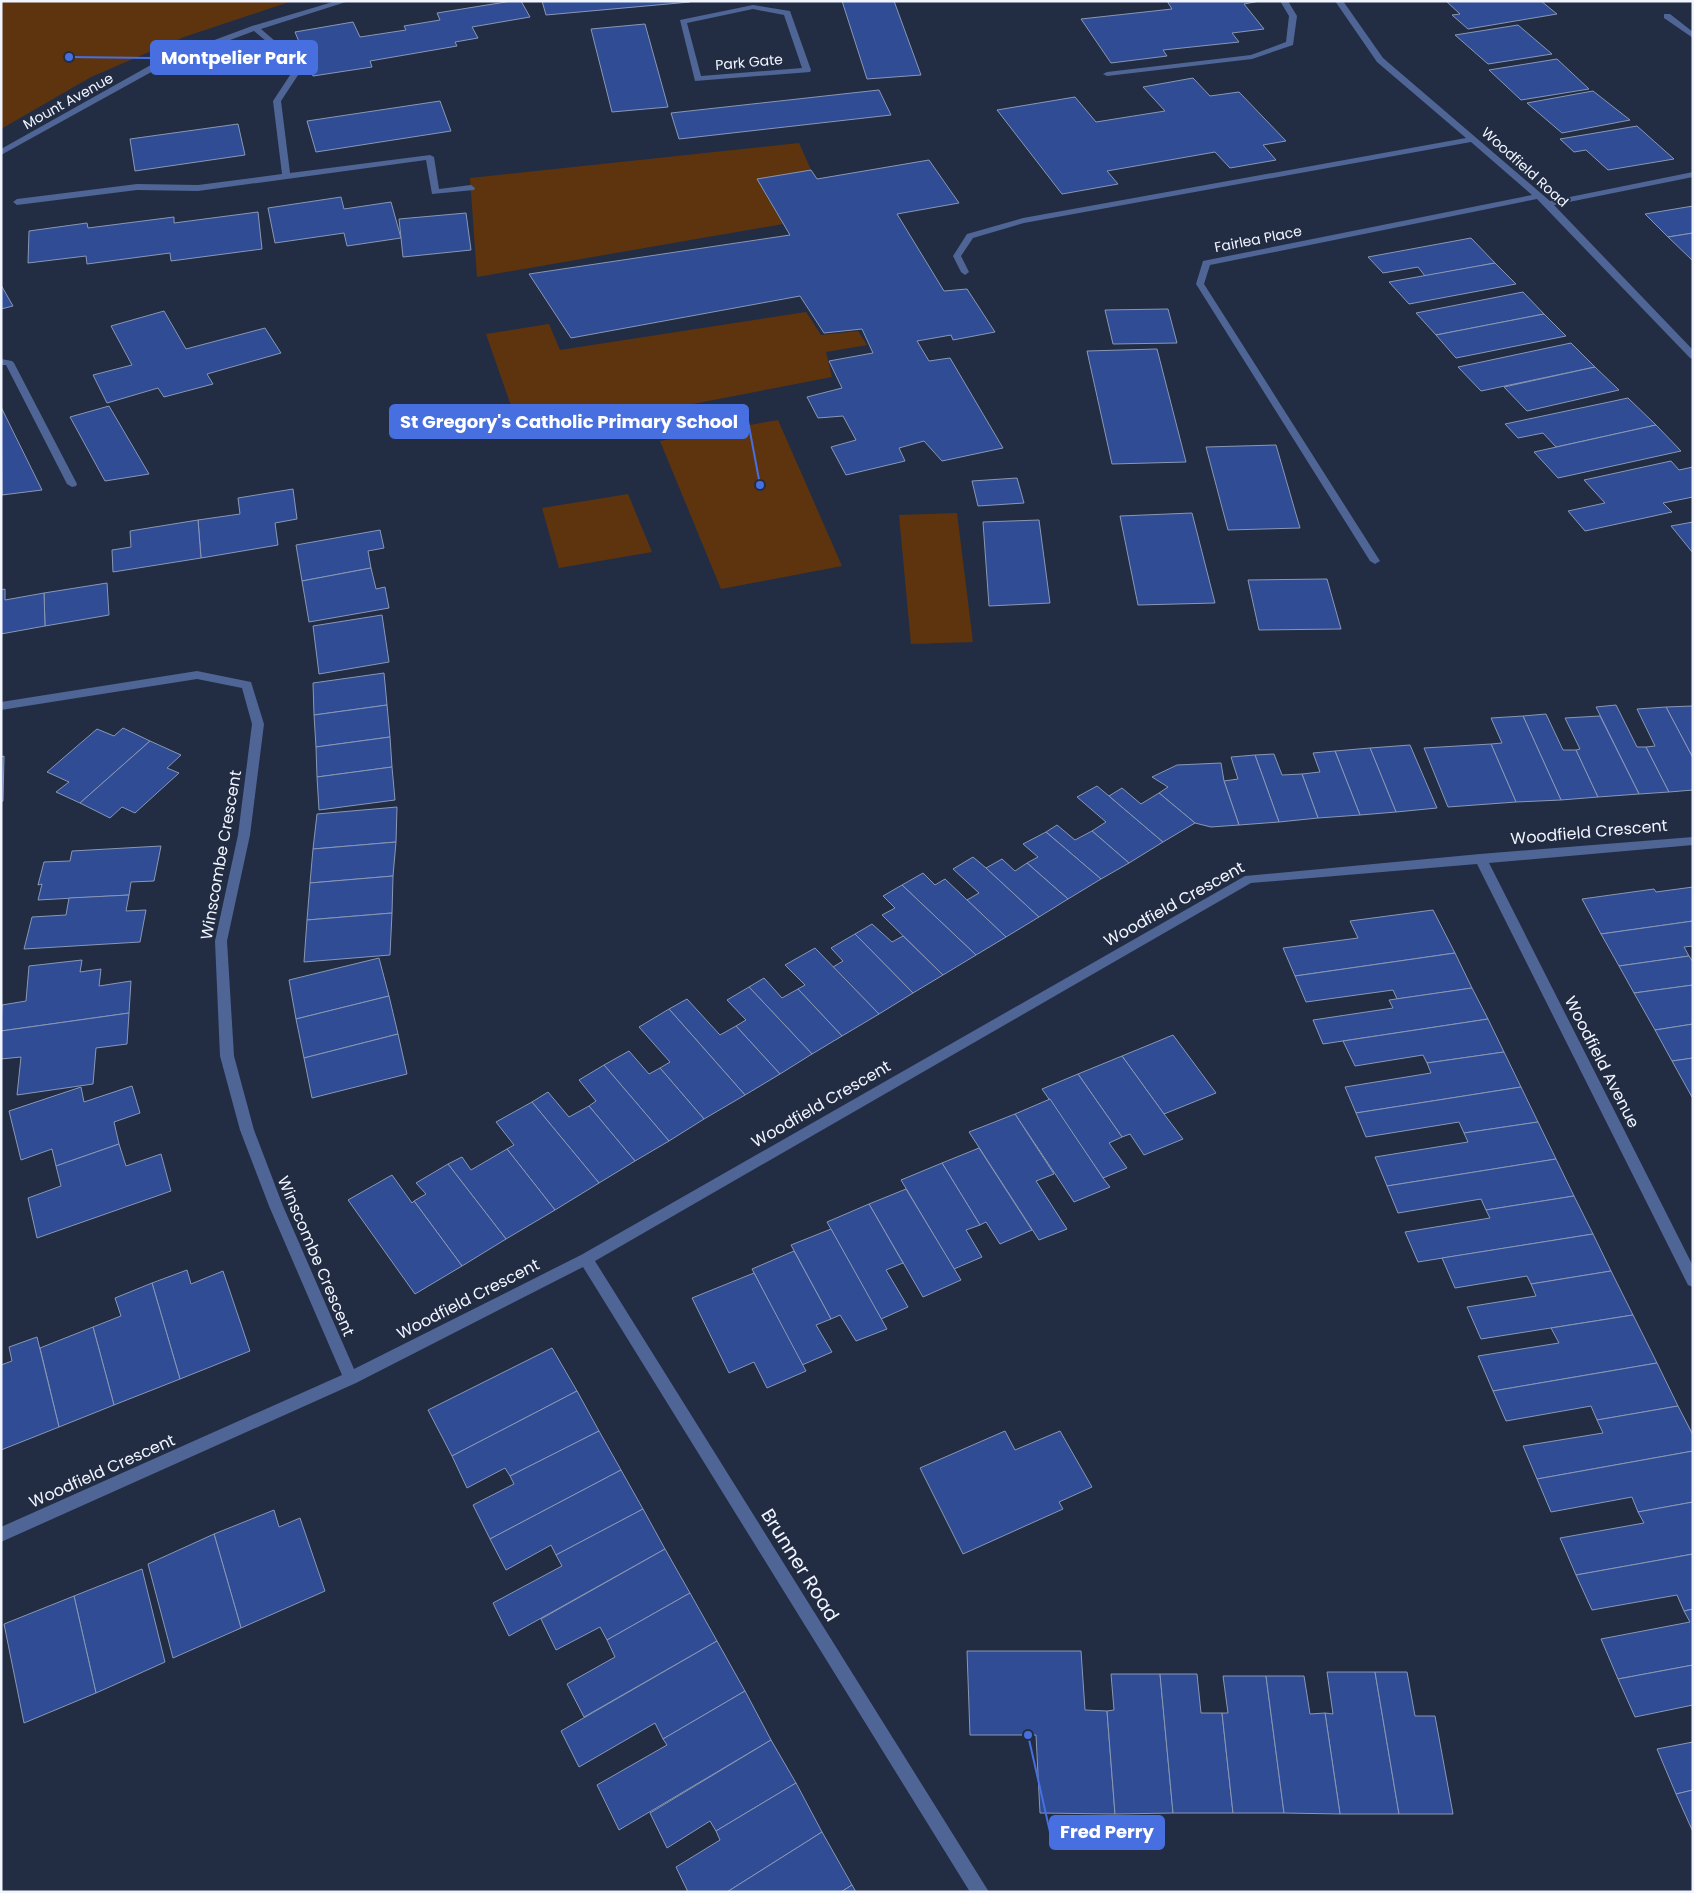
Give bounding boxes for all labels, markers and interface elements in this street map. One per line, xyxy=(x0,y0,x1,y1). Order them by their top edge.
callout: Montpelier Park xyxy=(151,41,317,74)
text: Montpelier Park xyxy=(161,45,308,70)
street label: Park Gate xyxy=(714,49,784,75)
street label: Mount Avenue xyxy=(19,68,117,134)
street label: Woodfield Road xyxy=(1477,122,1573,212)
street label: Fairlea Place xyxy=(1213,221,1304,257)
callout: St Gregory's Catholic Primary School xyxy=(390,405,748,438)
text: St Gregory's Catholic Primary School xyxy=(400,409,738,434)
street label: Winscombe Crescent xyxy=(195,768,247,942)
street label: Woodfield Crescent xyxy=(1510,814,1669,850)
street label: Woodfield Crescent xyxy=(1100,856,1249,952)
street label: Woodfield Avenue xyxy=(1559,992,1645,1132)
street label: Woodfield Crescent xyxy=(747,1055,895,1153)
street label: Winscombe Crescent xyxy=(272,1172,360,1340)
street label: Woodfield Crescent xyxy=(393,1253,543,1345)
street label: Woodfield Crescent xyxy=(25,1428,179,1514)
street label: Brunner Road xyxy=(754,1503,846,1627)
callout: Fred Perry xyxy=(1050,1816,1164,1849)
text: Fred Perry xyxy=(1060,1819,1155,1844)

